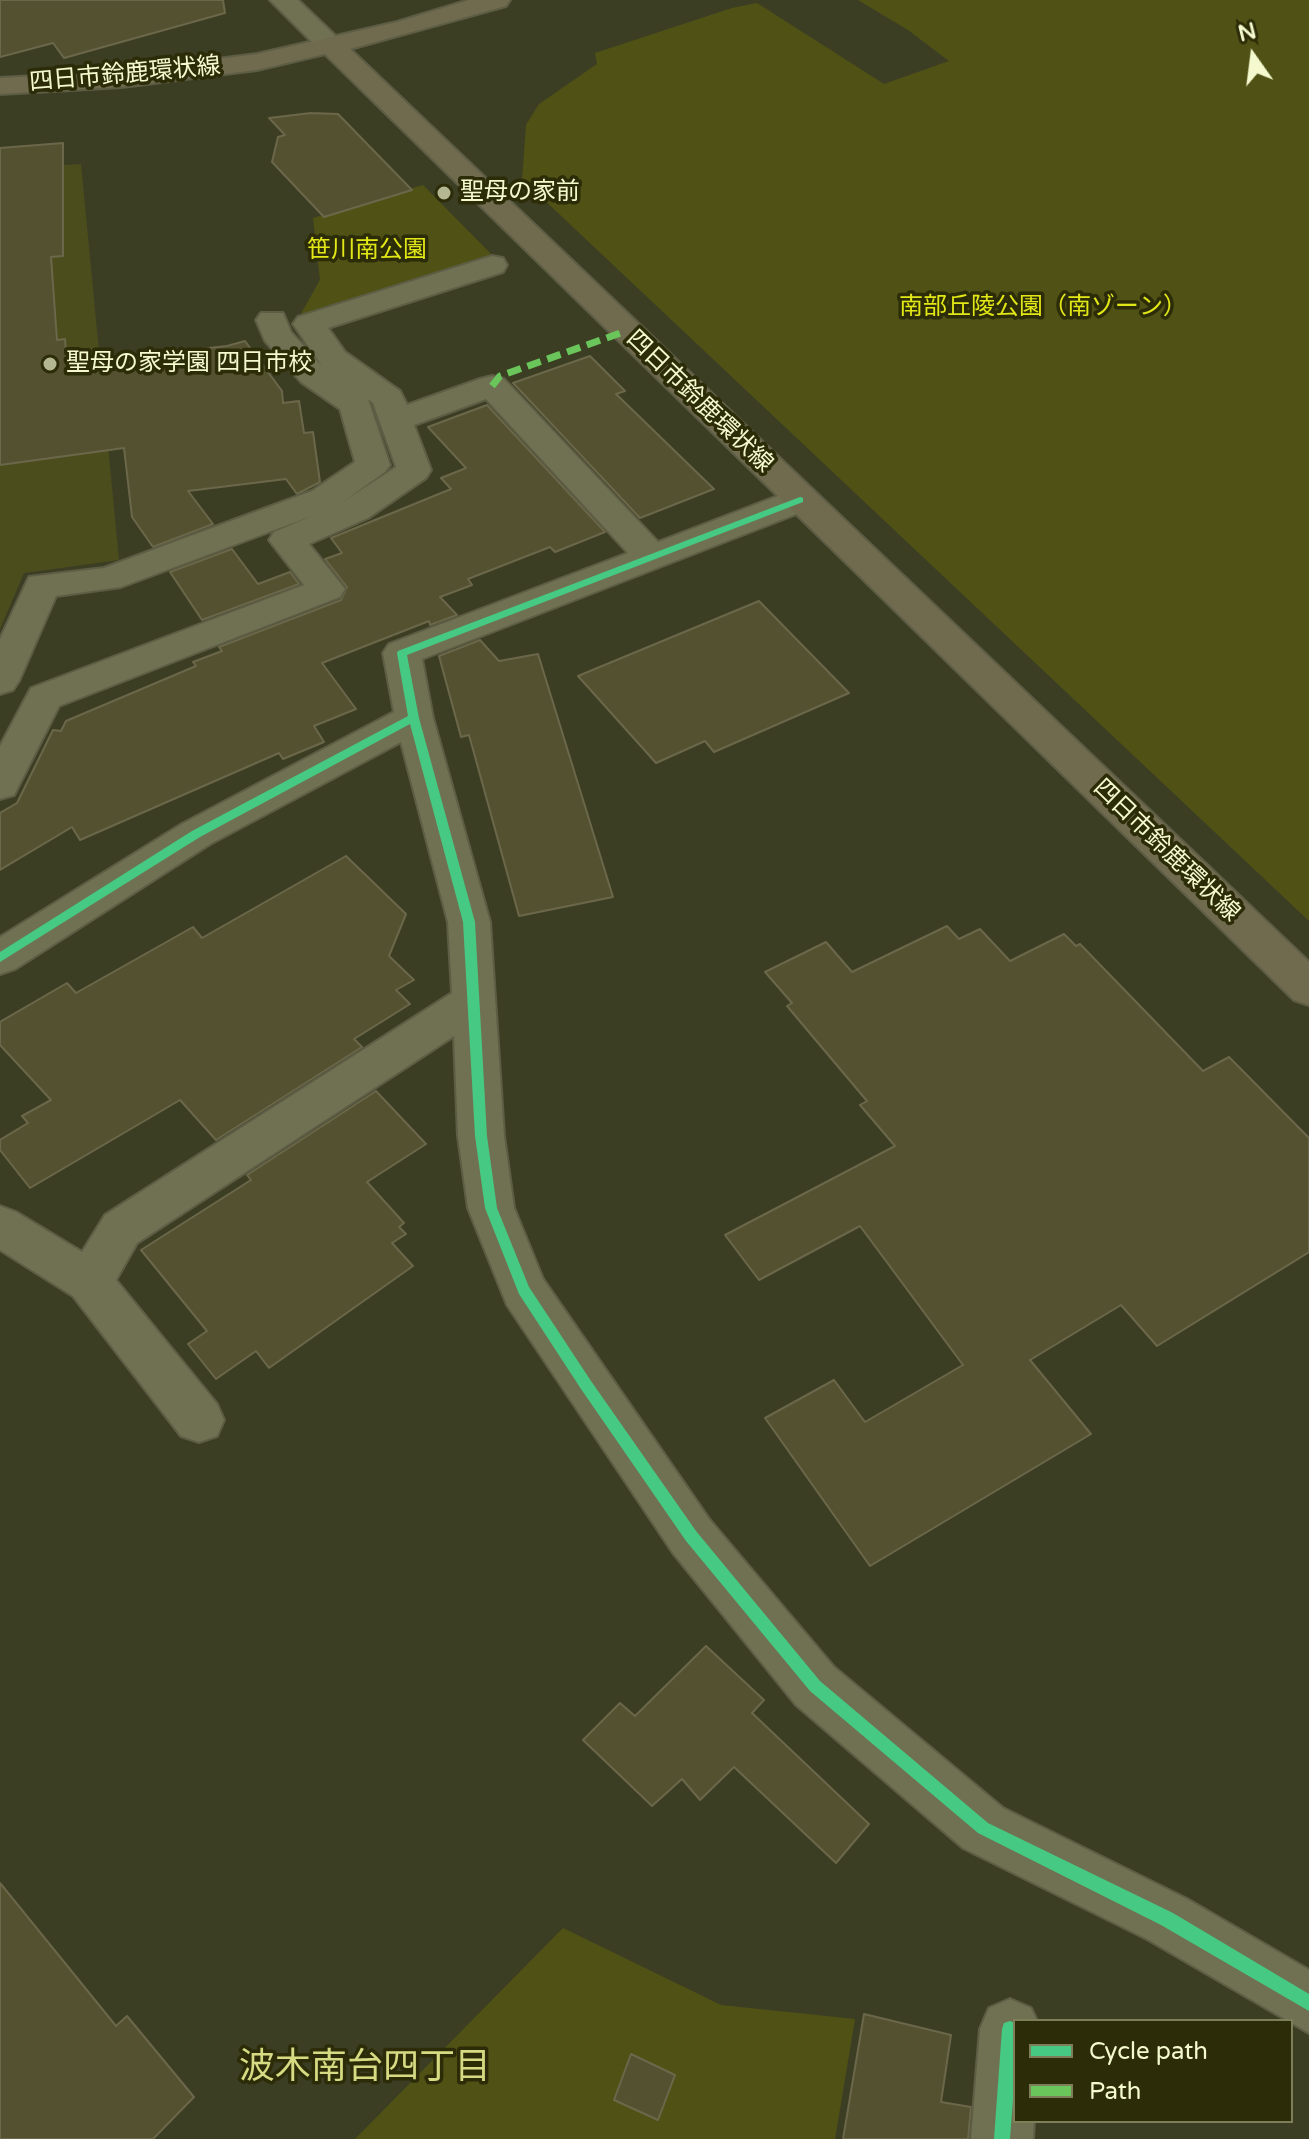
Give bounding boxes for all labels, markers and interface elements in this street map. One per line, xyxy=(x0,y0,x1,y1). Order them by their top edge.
north arrow xyxy=(1213,16,1293,96)
text: N xyxy=(1235,18,1259,47)
street label: 四日市鈴鹿環状線 xyxy=(28,52,222,98)
place label: 聖母の家前 xyxy=(460,179,580,207)
marker: 聖母の家前 xyxy=(435,184,453,202)
park label: 笹川南公園 xyxy=(307,237,427,265)
park label: 南部丘陵公園（南ゾーン） xyxy=(899,294,1187,322)
street label: 四日市鈴鹿環状線 xyxy=(620,325,778,479)
place label: 聖母の家学園 四日市校 xyxy=(66,350,312,378)
marker: 聖母の家学園 四日市校 xyxy=(41,355,59,373)
street label: 四日市鈴鹿環状線 xyxy=(1087,774,1245,928)
legend xyxy=(1013,2019,1293,2123)
text: Cycle path xyxy=(1089,2037,1208,2066)
district label: 波木南台四丁目 xyxy=(239,2047,491,2091)
text: Path xyxy=(1089,2077,1142,2106)

